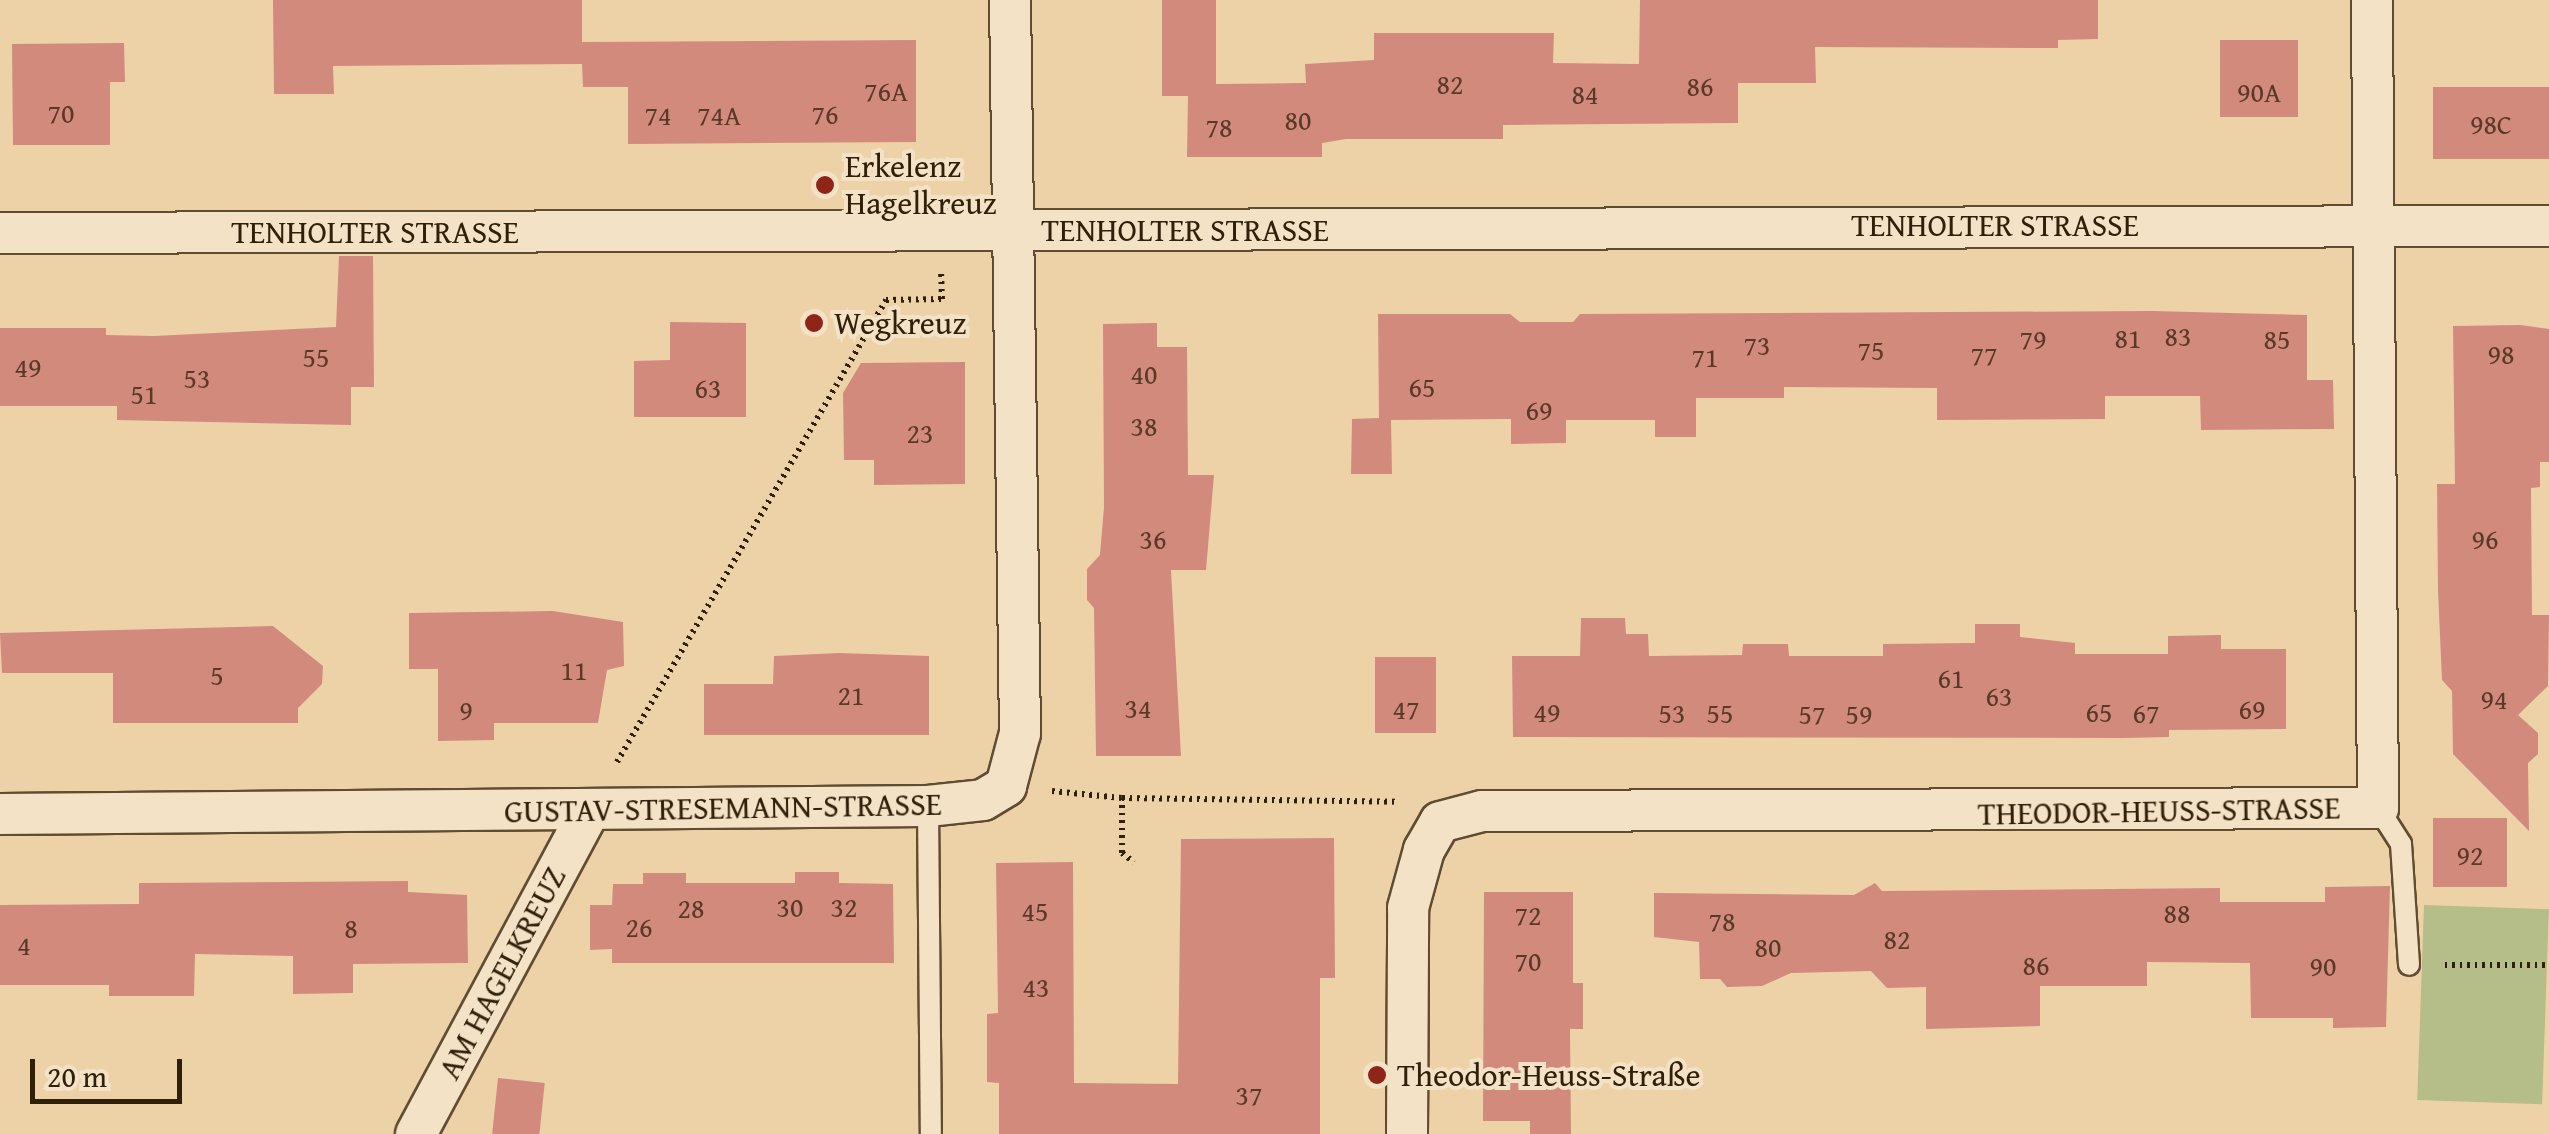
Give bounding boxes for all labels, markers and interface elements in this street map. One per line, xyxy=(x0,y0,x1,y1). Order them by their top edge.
house number: 82 xyxy=(1437,67,1463,101)
house number: 86 xyxy=(1687,69,1713,103)
house number: 76A xyxy=(864,74,908,108)
house number: 90A xyxy=(2237,75,2281,109)
house number: 84 xyxy=(1572,77,1598,111)
house number: 70 xyxy=(48,96,74,130)
house number: 76 xyxy=(812,97,838,131)
house number: 74 xyxy=(645,98,671,132)
house number: 74A xyxy=(697,98,741,132)
house number: 80 xyxy=(1285,103,1311,137)
house number: 98C xyxy=(2470,107,2512,141)
house number: 78 xyxy=(1206,110,1232,144)
place label: Erkelenz Hagelkreuz xyxy=(845,148,997,223)
marker: Erkelenz Hagelkreuz xyxy=(814,174,836,196)
street label: TENHOLTER STRASSE xyxy=(1851,206,2139,244)
street label: TENHOLTER STRASSE xyxy=(1041,211,1329,249)
street label: TENHOLTER STRASSE xyxy=(231,213,519,251)
place label: Wegkreuz xyxy=(834,304,966,342)
marker: Wegkreuz xyxy=(803,312,825,334)
house number: 83 xyxy=(2165,319,2191,353)
house number: 81 xyxy=(2115,321,2141,355)
house number: 79 xyxy=(2020,322,2046,356)
house number: 85 xyxy=(2264,322,2290,356)
house number: 73 xyxy=(1744,328,1770,362)
house number: 75 xyxy=(1858,333,1884,367)
house number: 98 xyxy=(2488,337,2514,371)
house number: 77 xyxy=(1971,338,1997,372)
house number: 55 xyxy=(303,340,329,374)
house number: 71 xyxy=(1692,340,1718,374)
house number: 49 xyxy=(15,350,41,384)
house number: 40 xyxy=(1131,357,1157,391)
house number: 53 xyxy=(184,361,210,395)
house number: 65 xyxy=(1409,370,1435,404)
house number: 63 xyxy=(695,371,721,405)
house number: 51 xyxy=(131,377,157,411)
house number: 69 xyxy=(1526,393,1552,427)
house number: 38 xyxy=(1131,409,1157,443)
house number: 23 xyxy=(907,416,933,450)
house number: 36 xyxy=(1140,522,1166,556)
house number: 96 xyxy=(2472,522,2498,556)
house number: 11 xyxy=(561,653,587,687)
house number: 5 xyxy=(210,658,224,692)
house number: 61 xyxy=(1938,661,1964,695)
house number: 21 xyxy=(838,678,864,712)
house number: 63 xyxy=(1986,679,2012,713)
house number: 94 xyxy=(2481,682,2507,716)
house number: 34 xyxy=(1125,691,1151,725)
house number: 47 xyxy=(1393,692,1419,726)
house number: 69 xyxy=(2239,692,2265,726)
house number: 9 xyxy=(459,693,473,727)
house number: 49 xyxy=(1534,695,1560,729)
house number: 65 xyxy=(2086,695,2112,729)
house number: 53 xyxy=(1659,696,1685,730)
house number: 55 xyxy=(1707,696,1733,730)
house number: 67 xyxy=(2133,696,2159,730)
house number: 57 xyxy=(1799,697,1825,731)
house number: 59 xyxy=(1846,697,1872,731)
street label: GUSTAV-STRESEMANN-STRASSE xyxy=(504,785,942,831)
street label: THEODOR-HEUSS-STRASSE xyxy=(1977,789,2341,833)
house number: 92 xyxy=(2457,838,2483,872)
street label: AM HAGELKREUZ xyxy=(430,860,574,1086)
house number: 30 xyxy=(777,890,803,924)
house number: 32 xyxy=(831,890,857,924)
house number: 28 xyxy=(678,891,704,925)
house number: 45 xyxy=(1022,894,1048,928)
house number: 88 xyxy=(2164,896,2190,930)
house number: 72 xyxy=(1515,898,1541,932)
house number: 78 xyxy=(1709,904,1735,938)
house number: 26 xyxy=(626,910,652,944)
house number: 8 xyxy=(344,911,358,945)
house number: 82 xyxy=(1884,922,1910,956)
house number: 4 xyxy=(17,928,31,962)
house number: 80 xyxy=(1755,930,1781,964)
house number: 70 xyxy=(1515,944,1541,978)
house number: 86 xyxy=(2023,948,2049,982)
house number: 90 xyxy=(2310,949,2336,983)
house number: 43 xyxy=(1023,970,1049,1004)
scale bar xyxy=(35,1039,188,1101)
text: 20 m xyxy=(47,1054,107,1098)
place label: Theodor-Heuss-Straße xyxy=(1397,1056,1700,1094)
marker: Theodor-Heuss-Straße xyxy=(1366,1064,1388,1086)
house number: 37 xyxy=(1236,1078,1262,1112)

